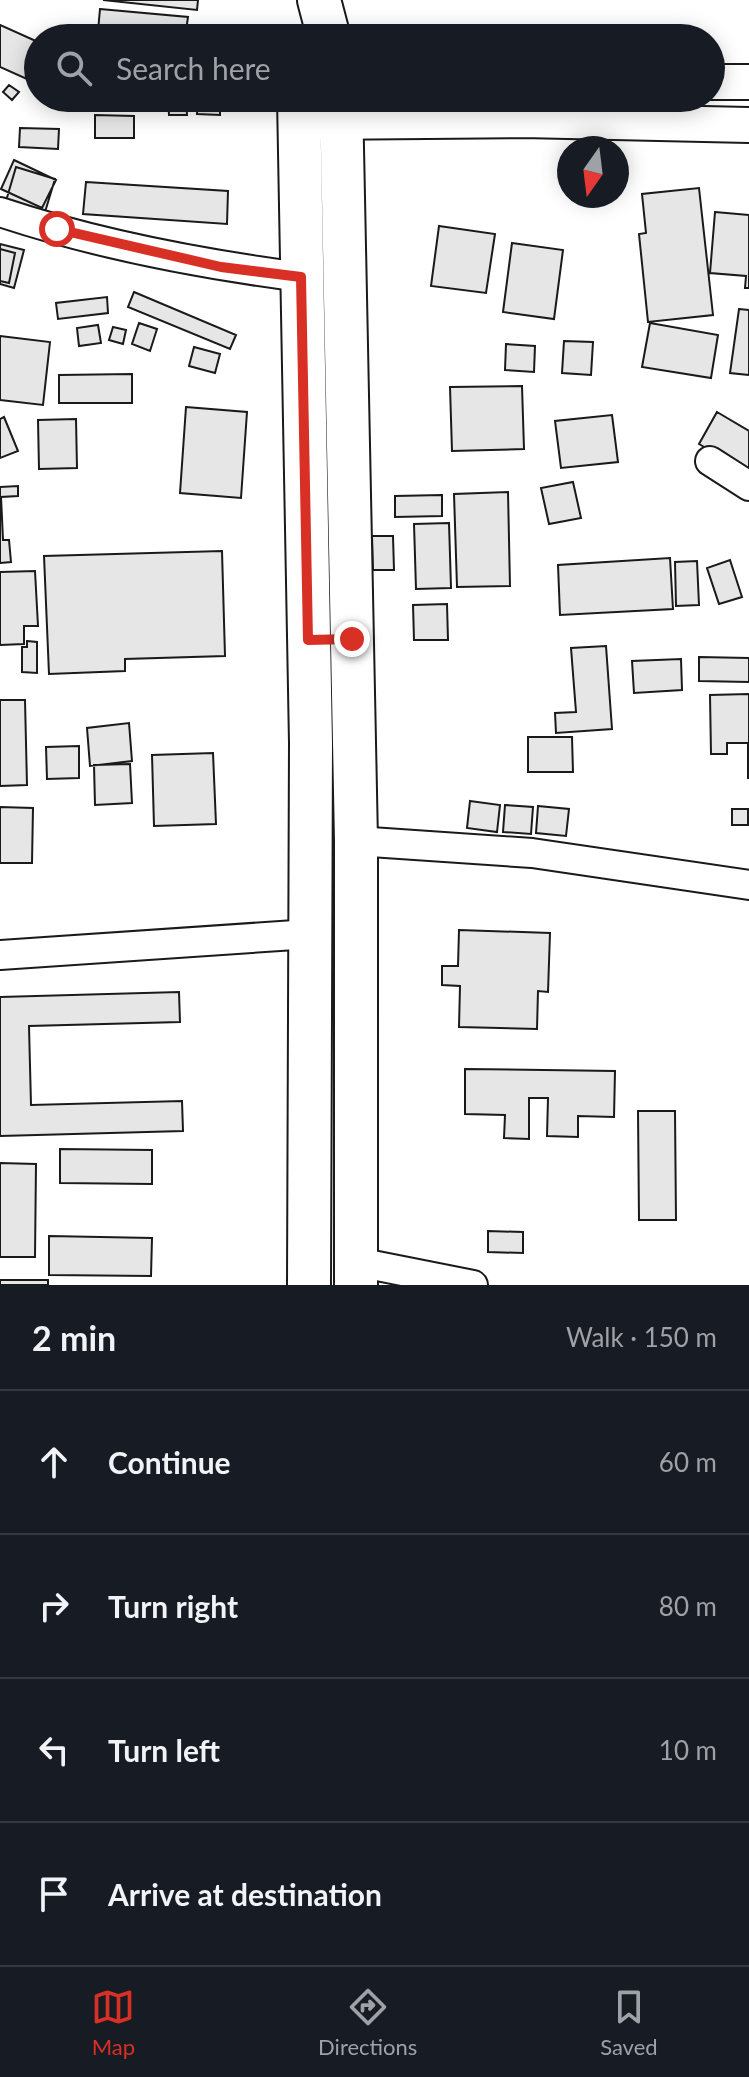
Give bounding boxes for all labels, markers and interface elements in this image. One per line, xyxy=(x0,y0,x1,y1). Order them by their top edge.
search box xyxy=(24,24,725,112)
icon: search xyxy=(52,46,96,90)
text: Search here xyxy=(116,50,271,86)
north arrow xyxy=(557,136,629,208)
route start xyxy=(39,211,75,247)
route end xyxy=(334,621,370,657)
text: 2 min xyxy=(32,1317,116,1358)
text: Walk · 150 m xyxy=(566,1321,717,1353)
icon: ahead xyxy=(32,1440,76,1484)
text: Continue xyxy=(108,1444,231,1480)
text: 60 m xyxy=(659,1446,717,1478)
icon: right xyxy=(32,1584,76,1628)
text: Turn right xyxy=(108,1588,238,1624)
text: 80 m xyxy=(659,1590,717,1622)
icon: left xyxy=(32,1728,76,1772)
text: Turn left xyxy=(108,1732,220,1768)
text: 10 m xyxy=(659,1734,717,1766)
icon: arrive xyxy=(32,1872,76,1916)
text: Arrive at destination xyxy=(108,1876,382,1912)
tab: Map xyxy=(91,1985,135,2060)
tab: Directions xyxy=(318,1985,417,2060)
tab: Saved xyxy=(600,1985,658,2060)

